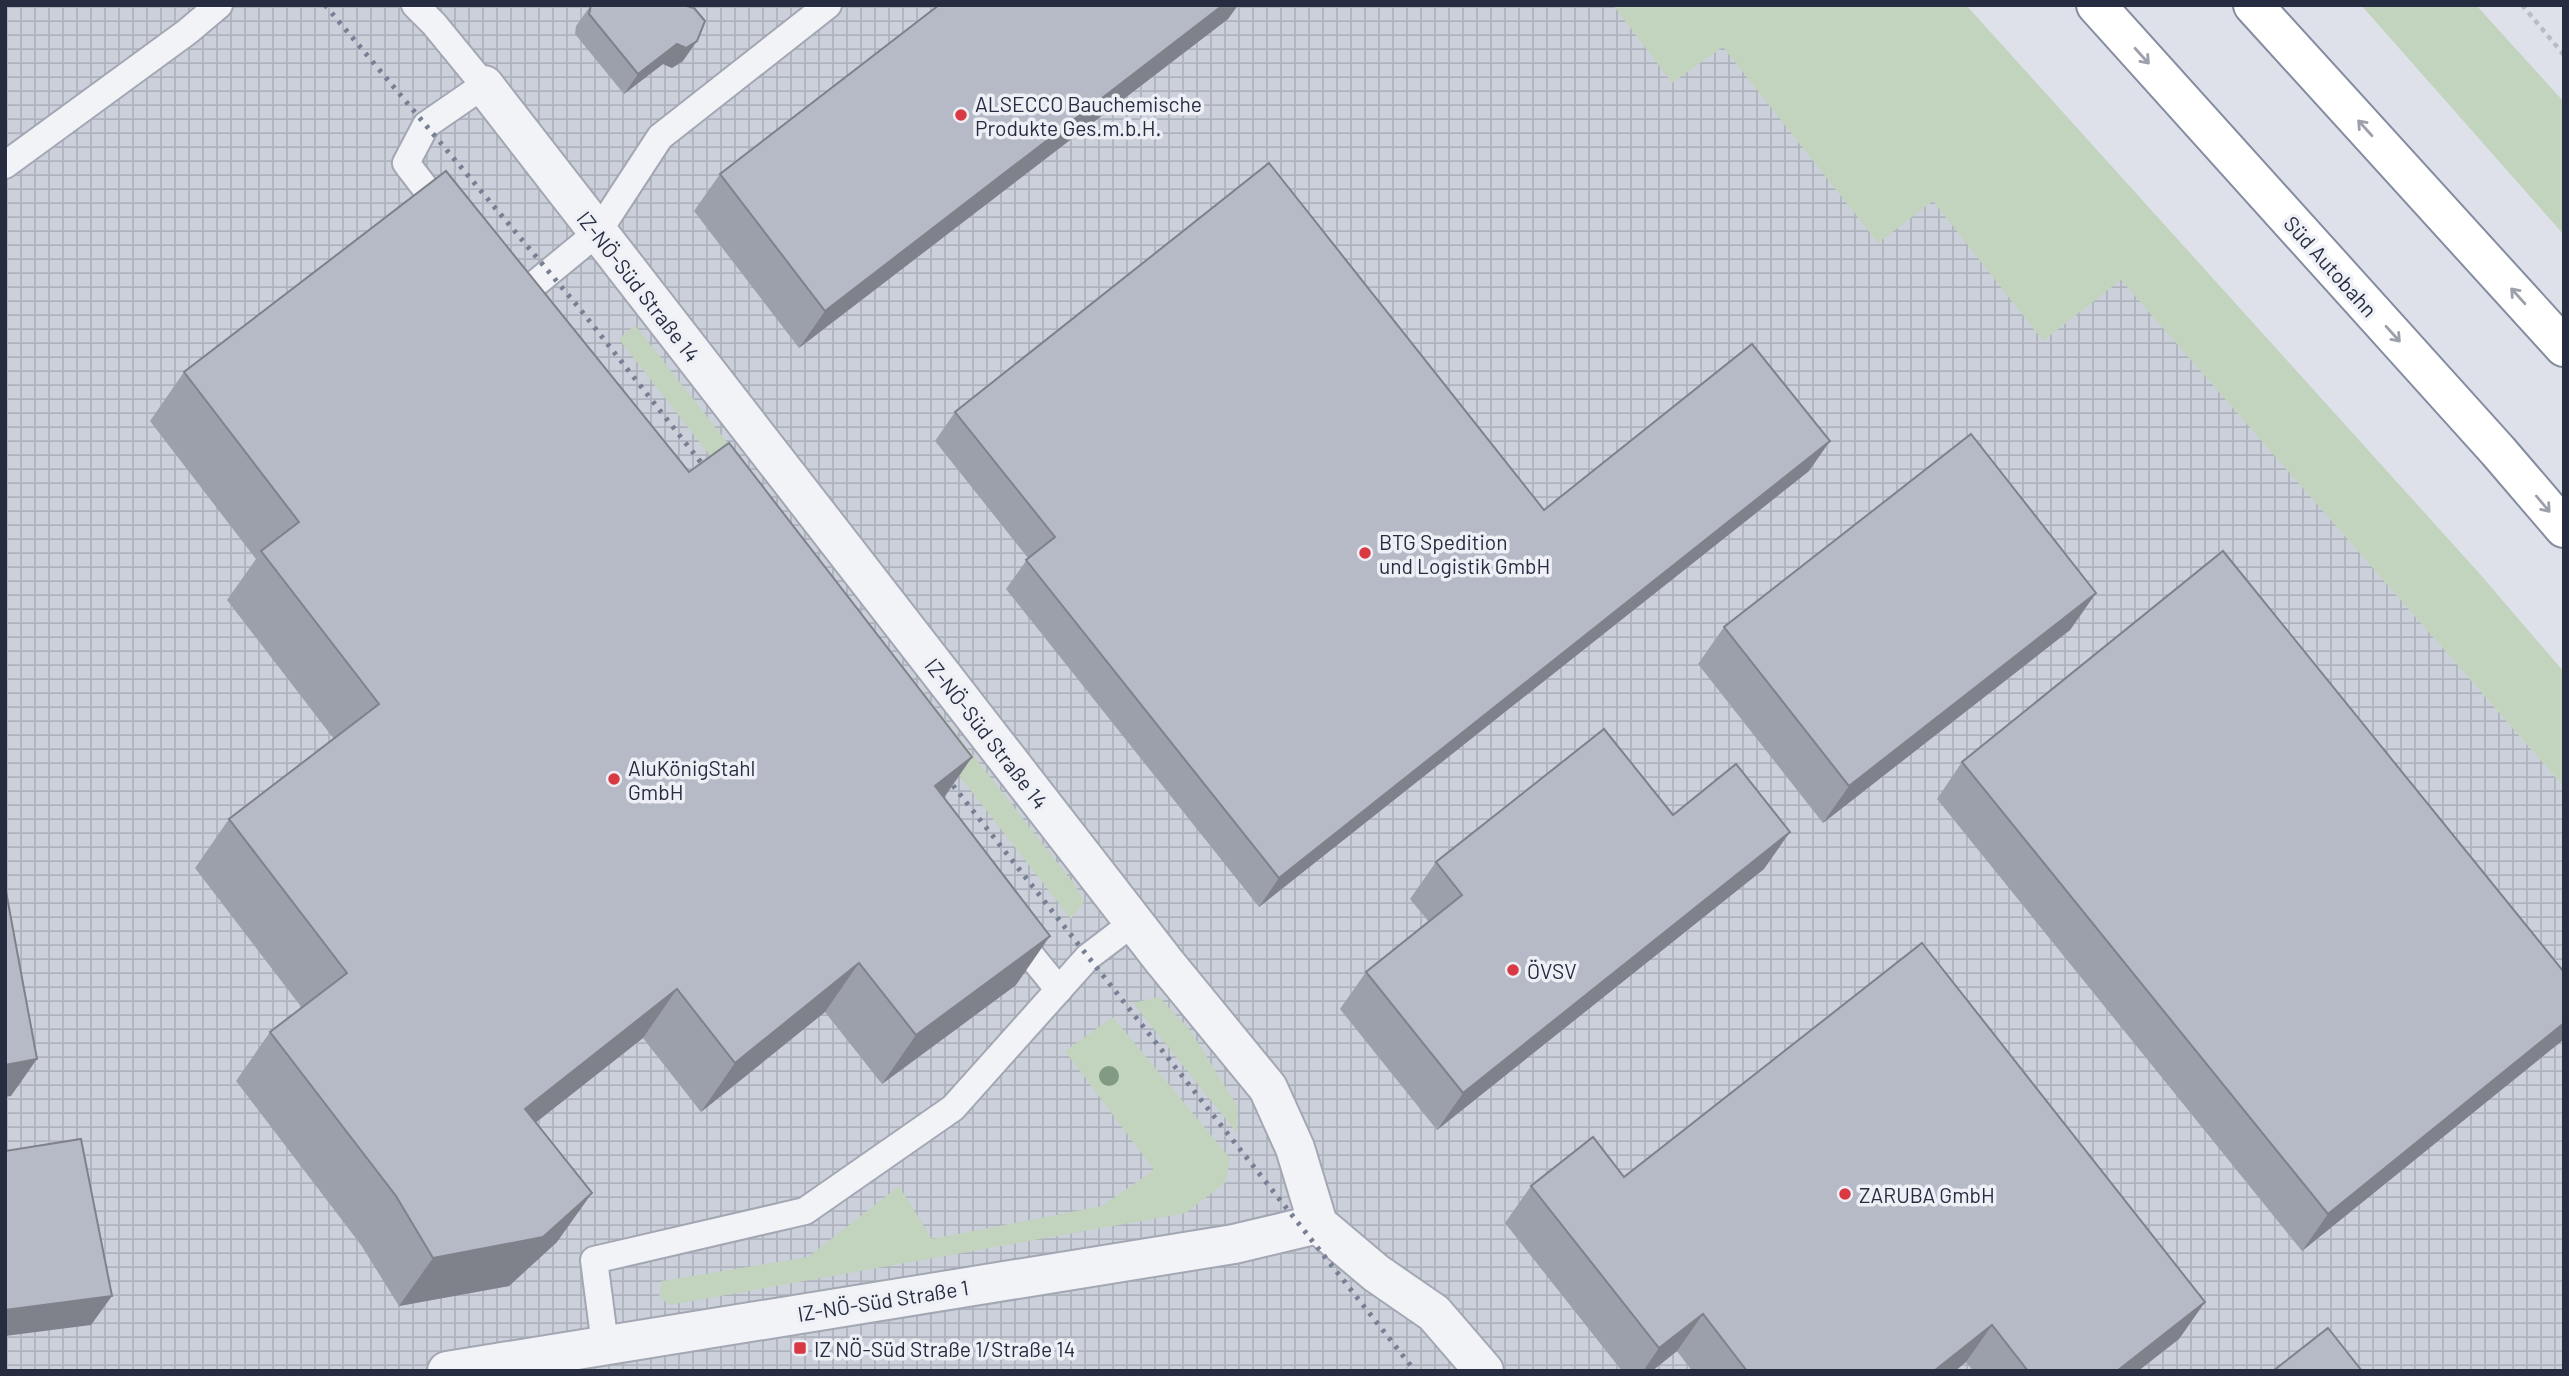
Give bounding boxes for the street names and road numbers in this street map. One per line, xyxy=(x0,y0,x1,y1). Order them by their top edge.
street label: IZ-NÖ-Süd Straße 14 xyxy=(572,206,706,366)
street label: Süd Autobahn xyxy=(2279,210,2383,322)
street label: IZ-NÖ-Süd Straße 14 xyxy=(920,653,1054,813)
street label: IZ-NÖ-Süd Straße 1 xyxy=(796,1274,970,1326)

